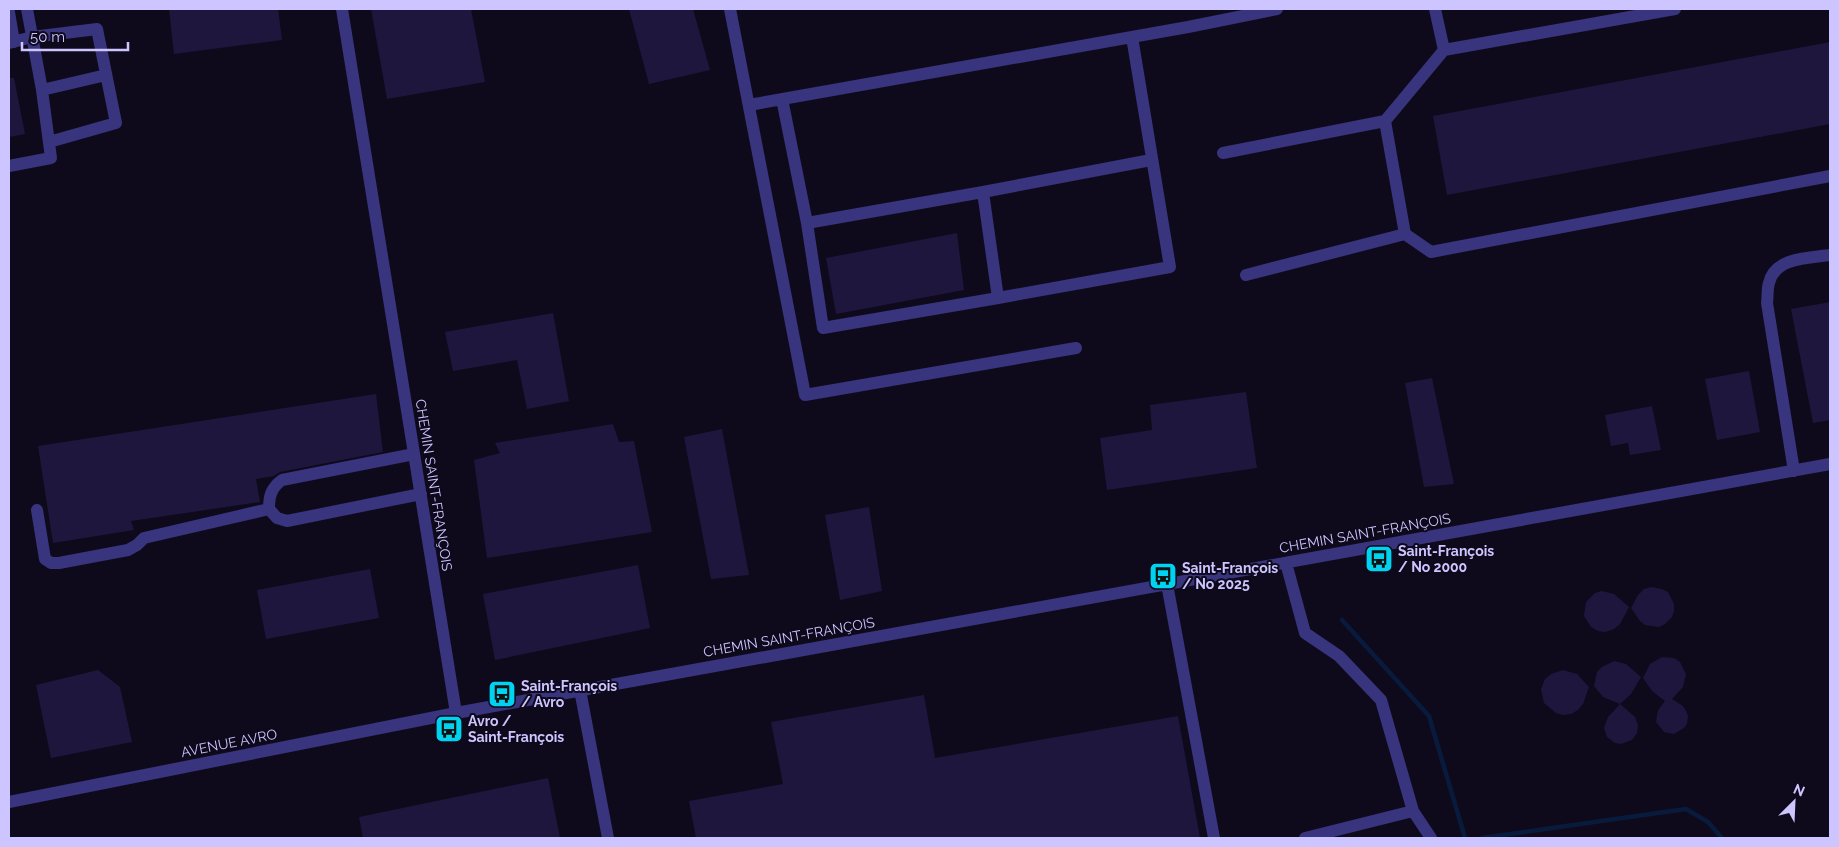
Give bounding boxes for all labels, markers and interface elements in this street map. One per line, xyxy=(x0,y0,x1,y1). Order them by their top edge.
scale bar xyxy=(22,20,129,52)
text: 50 m xyxy=(30,28,65,46)
street label: CHEMIN SAINT-FRANÇOIS xyxy=(413,398,456,573)
street label: CHEMIN SAINT-FRANÇOIS xyxy=(1278,510,1452,556)
place label: Saint-François / No 2000 xyxy=(1398,543,1494,575)
bus stop icon: Saint-François / No 2000 xyxy=(1364,544,1394,574)
place label: Saint-François / No 2025 xyxy=(1182,560,1278,592)
bus stop icon: Saint-François / No 2025 xyxy=(1148,561,1178,591)
street label: CHEMIN SAINT-FRANÇOIS xyxy=(702,614,876,660)
place label: Saint-François / Avro xyxy=(521,678,617,710)
bus stop icon: Saint-François / Avro xyxy=(487,679,517,709)
place label: Avro / Saint-François xyxy=(468,713,564,745)
bus stop icon: Avro / Saint-François xyxy=(434,714,464,744)
street label: AVENUE AVRO xyxy=(180,726,278,760)
north arrow xyxy=(1769,777,1819,827)
text: N xyxy=(1791,781,1807,800)

